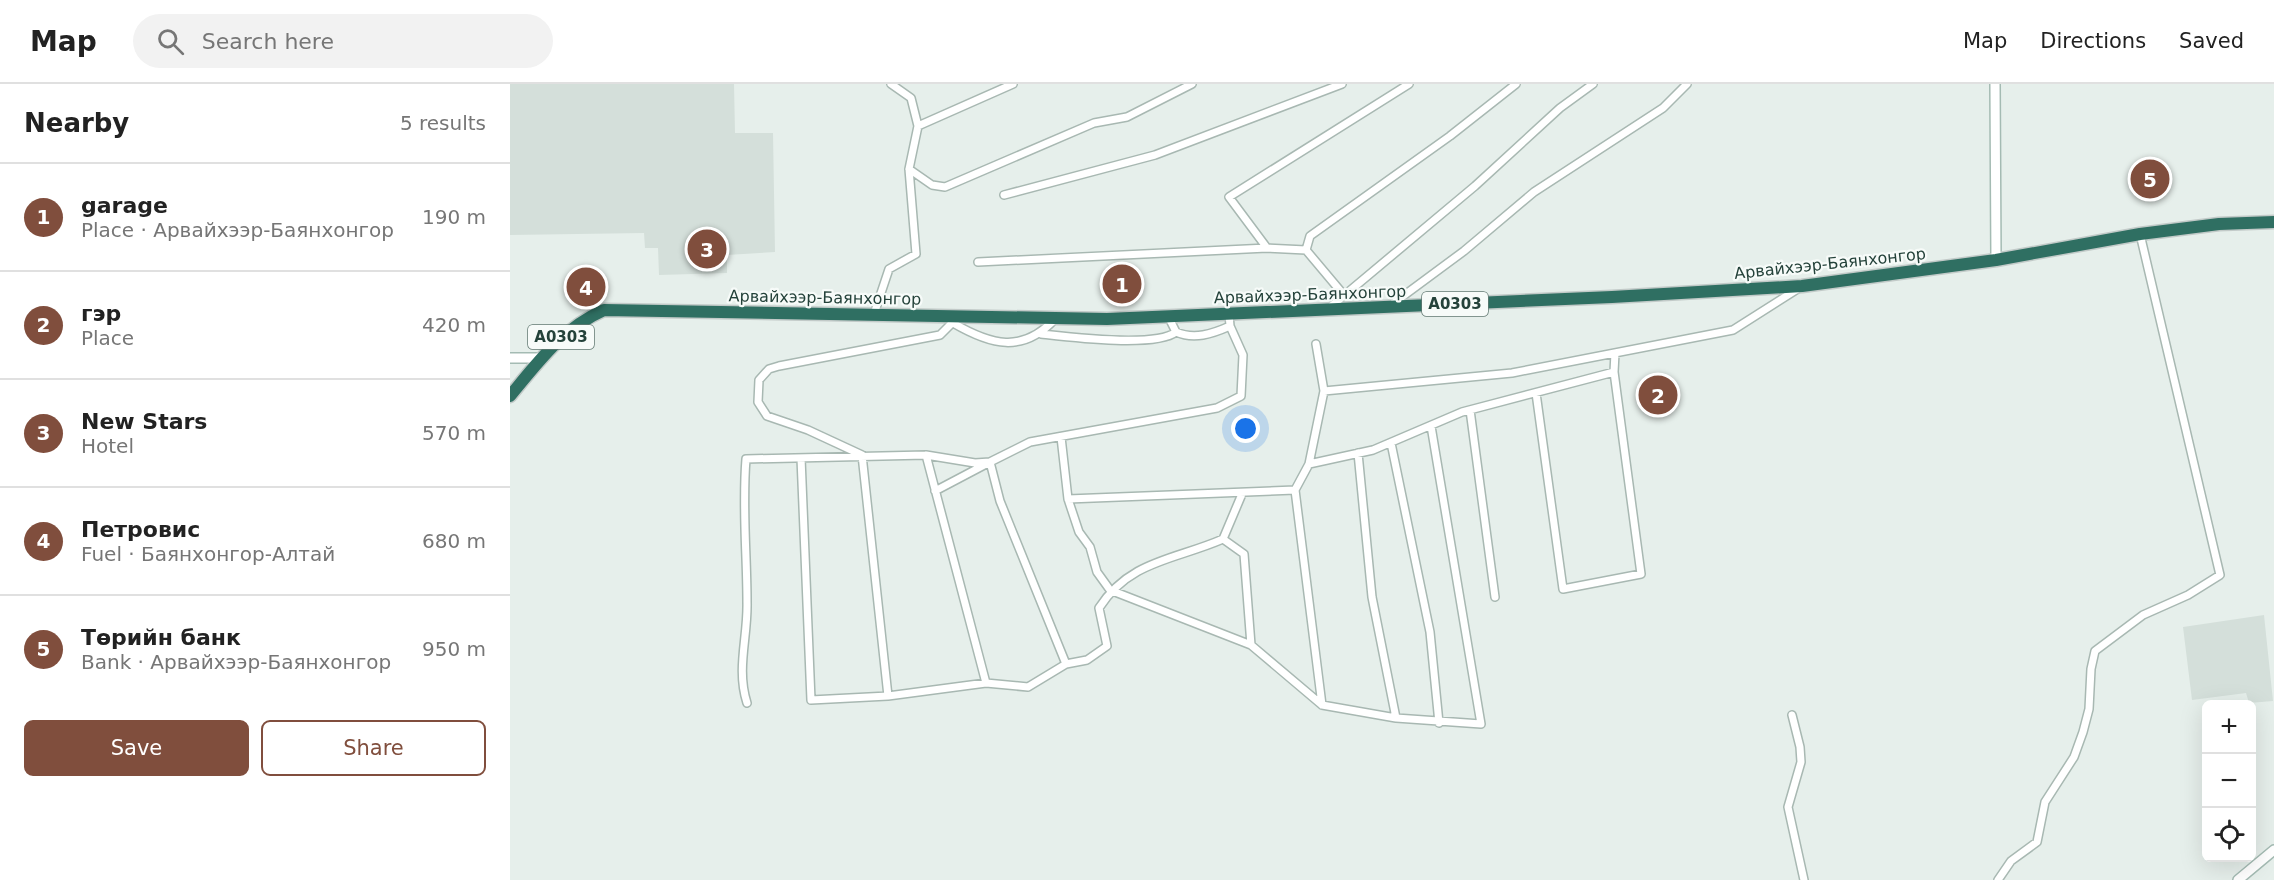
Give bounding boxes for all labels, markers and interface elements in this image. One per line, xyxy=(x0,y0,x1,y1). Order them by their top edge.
search box xyxy=(133,14,553,68)
text: Map xyxy=(30,25,97,58)
icon: search xyxy=(154,25,187,58)
text: Search here xyxy=(202,29,334,54)
text: Map xyxy=(1963,29,2007,53)
text: Directions xyxy=(2040,29,2146,53)
text: Saved xyxy=(2179,29,2244,53)
text: Nearby xyxy=(24,108,129,138)
text: 5 results xyxy=(400,111,486,135)
pin: 5 xyxy=(2130,156,2170,202)
text: garage xyxy=(81,193,168,218)
text: 1 xyxy=(37,205,50,229)
text: 190 m xyxy=(422,205,486,229)
text: Place · Арвайхээр-Баянхонгор xyxy=(81,218,394,242)
pin: 3 xyxy=(688,226,726,272)
street label: Арвайхээр-Баянхонгор xyxy=(1733,244,1927,283)
pin: 1 xyxy=(1102,262,1142,306)
pin: 4 xyxy=(566,264,606,310)
street label: Арвайхээр-Баянхонгор xyxy=(1213,282,1407,307)
street label: Арвайхээр-Баянхонгор xyxy=(729,286,921,309)
road number: A0303 xyxy=(1422,292,1488,316)
text: гэр xyxy=(81,301,121,326)
text: 2 xyxy=(37,313,50,337)
text: 420 m xyxy=(422,313,486,337)
road number: A0303 xyxy=(528,325,594,349)
text: Place xyxy=(81,326,134,350)
pin: 2 xyxy=(1638,372,1678,418)
text: New Stars xyxy=(81,409,207,434)
your location xyxy=(1231,414,1260,443)
text: 3 xyxy=(37,421,50,445)
text: 570 m xyxy=(422,421,486,445)
text: Hotel xyxy=(81,434,134,458)
text: Петровис xyxy=(81,517,200,542)
text: 4 xyxy=(37,529,50,553)
text: 680 m xyxy=(422,529,486,553)
text: Fuel · Баянхонгор-Алтай xyxy=(81,542,335,566)
text: Төрийн банк xyxy=(81,625,241,650)
text: 5 xyxy=(37,637,50,661)
text: 950 m xyxy=(422,637,486,661)
text: Bank · Арвайхээр-Баянхонгор xyxy=(81,650,391,674)
map controls xyxy=(2202,700,2256,862)
button: + xyxy=(2202,700,2256,754)
button: Save xyxy=(24,720,249,776)
button: Share xyxy=(261,720,486,776)
button: − xyxy=(2202,754,2256,808)
button: locate xyxy=(2202,808,2256,862)

